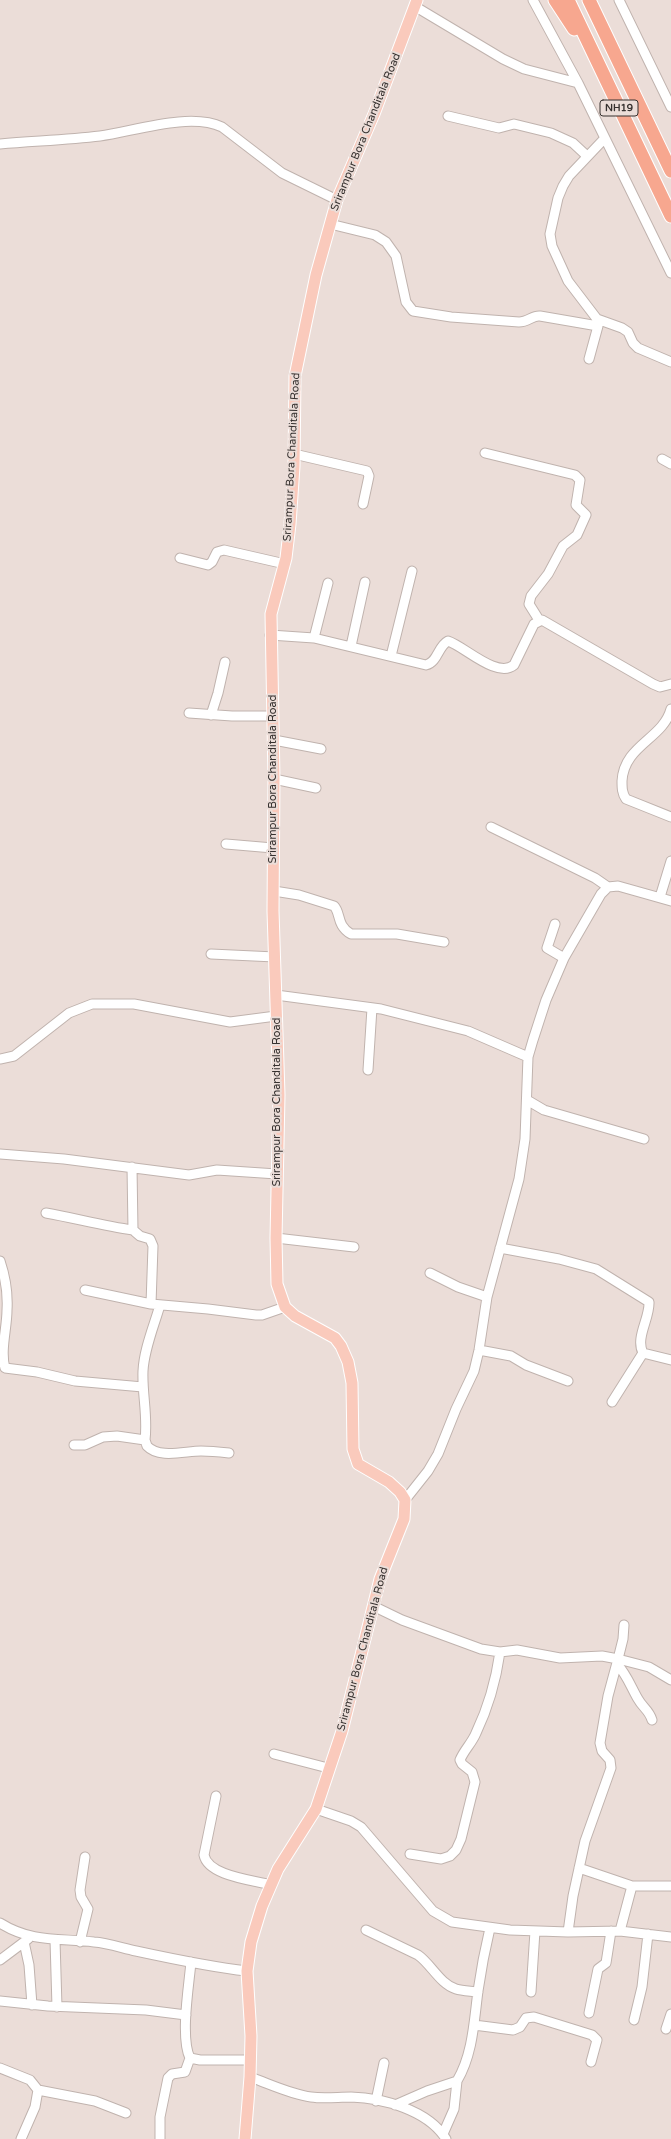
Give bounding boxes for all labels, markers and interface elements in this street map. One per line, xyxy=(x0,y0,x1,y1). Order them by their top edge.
street label: Srirampur Bora Chanditala Road xyxy=(328,51,404,213)
road number: NH19 xyxy=(600,100,638,116)
street label: Srirampur Bora Chanditala Road xyxy=(281,372,303,542)
street label: Srirampur Bora Chanditala Road xyxy=(266,694,280,864)
street label: Srirampur Bora Chanditala Road xyxy=(270,1017,284,1187)
street label: Srirampur Bora Chanditala Road xyxy=(335,1566,391,1732)

